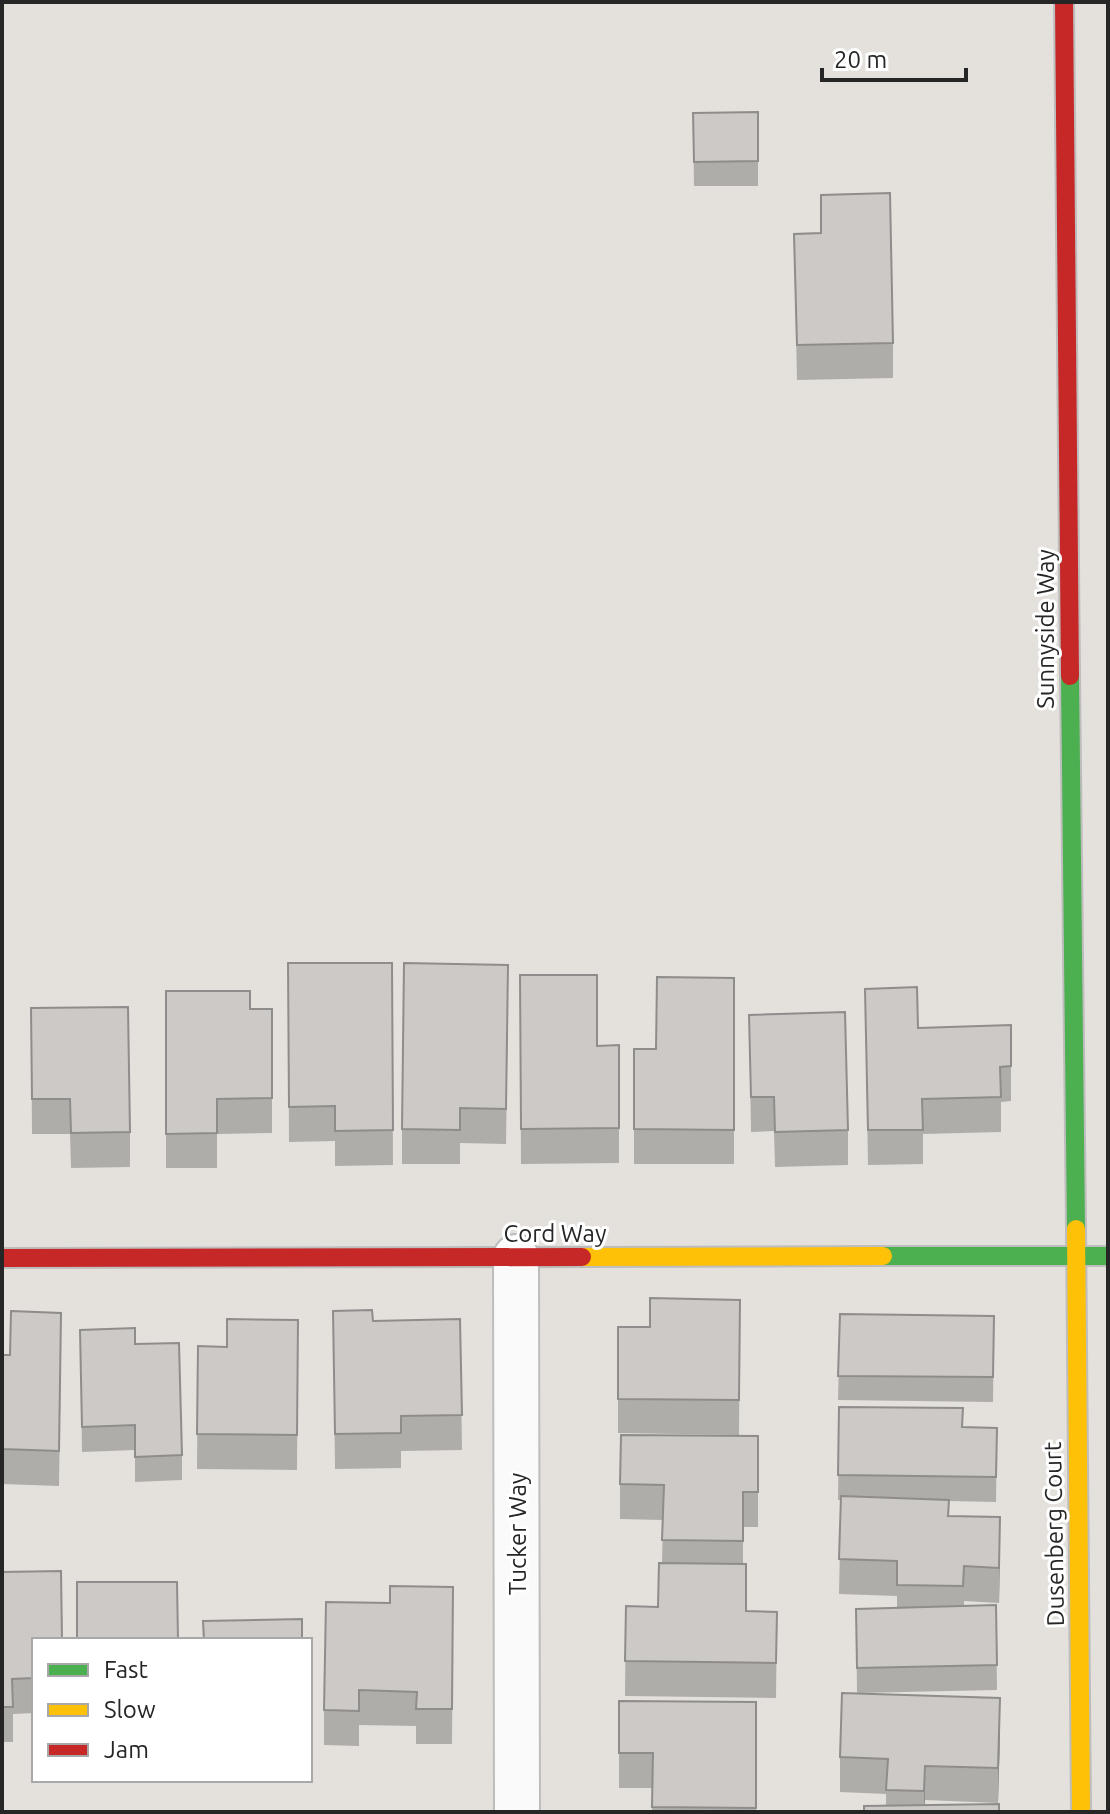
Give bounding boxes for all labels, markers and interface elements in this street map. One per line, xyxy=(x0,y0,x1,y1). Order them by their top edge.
scale bar xyxy=(822,32,966,82)
text: 20 m xyxy=(834,46,887,73)
street label: Sunnyside Way xyxy=(1032,549,1059,709)
street label: Cord Way xyxy=(504,1220,607,1247)
street label: Dusenberg Court xyxy=(1039,1441,1069,1627)
street label: Tucker Way xyxy=(504,1472,531,1595)
legend xyxy=(32,1638,312,1782)
text: Fast xyxy=(104,1656,148,1683)
text: Slow xyxy=(104,1696,156,1723)
text: Jam xyxy=(104,1736,149,1763)

